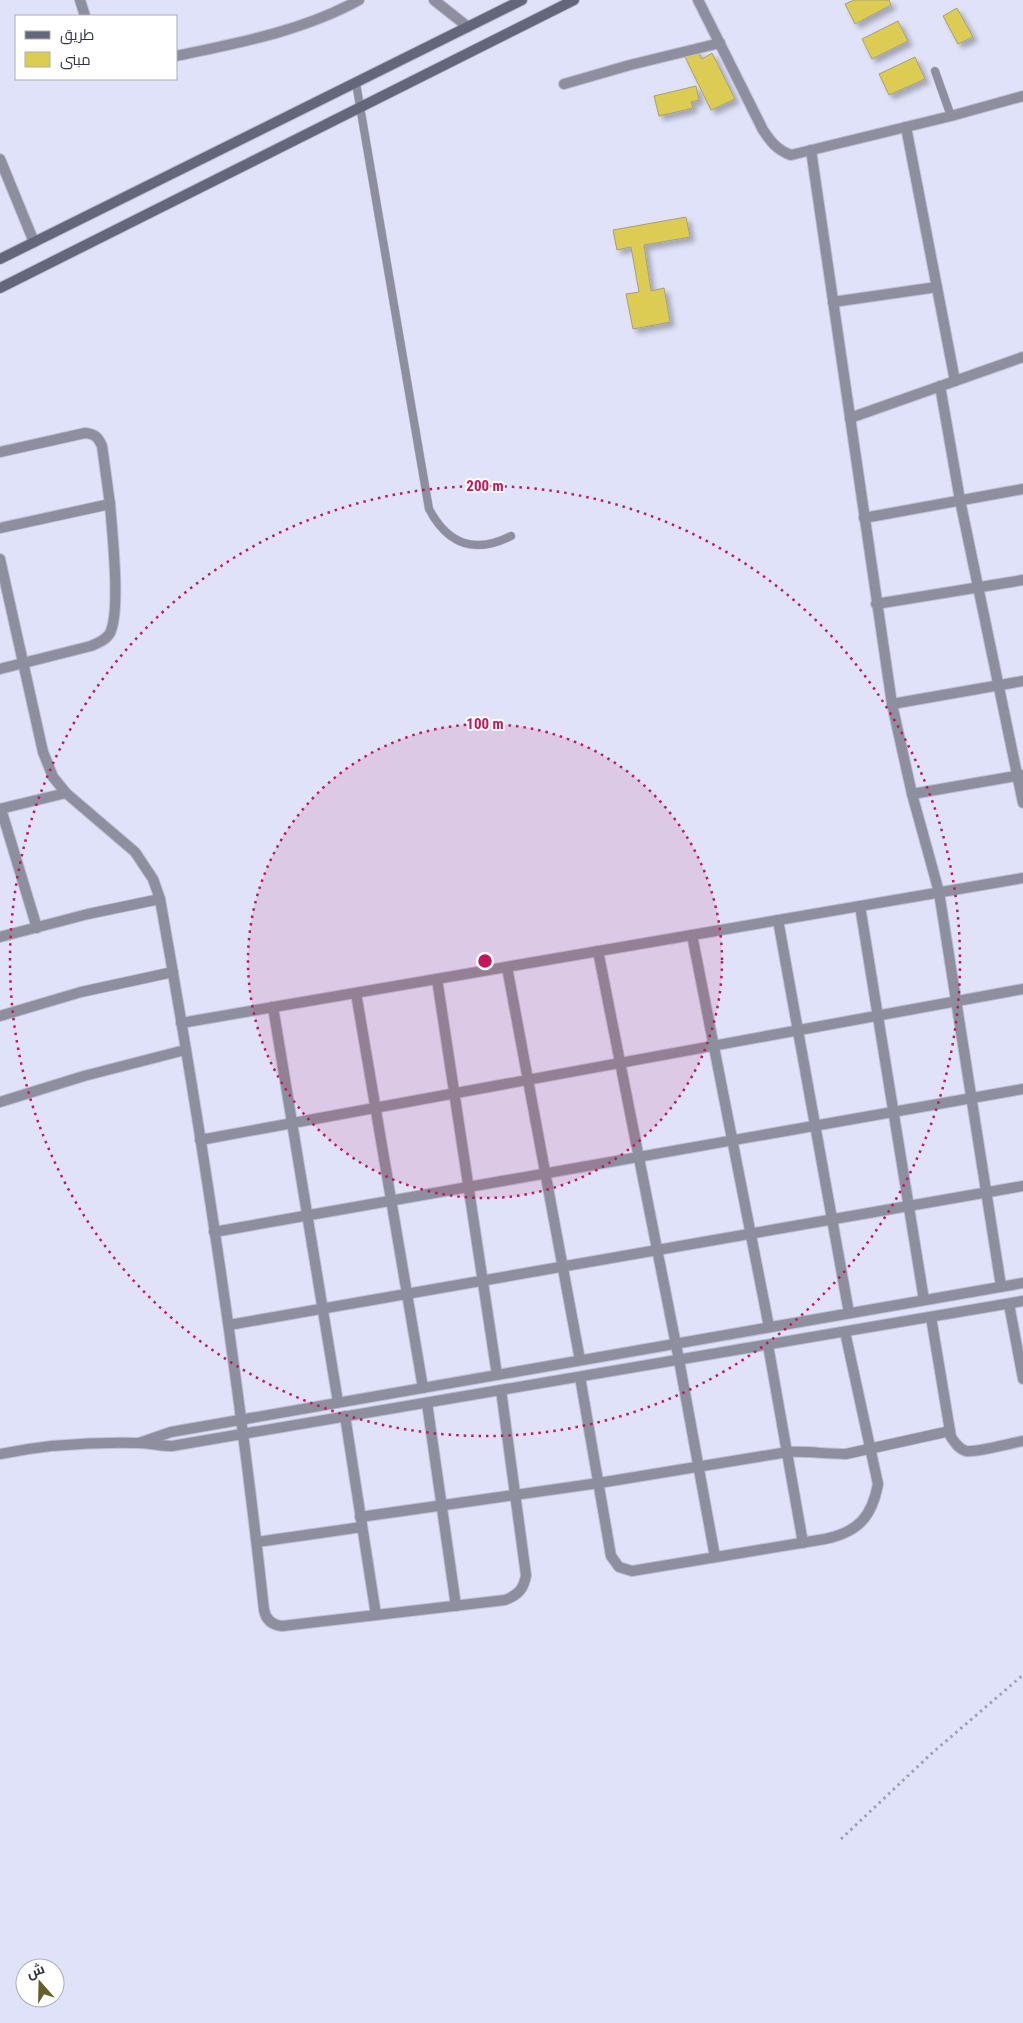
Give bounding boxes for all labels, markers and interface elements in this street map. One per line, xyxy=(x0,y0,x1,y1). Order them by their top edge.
legend xyxy=(15,15,178,80)
text: طريق xyxy=(60,26,94,45)
text: مبنى xyxy=(60,51,91,70)
text: 200 m xyxy=(466,477,504,495)
text: 100 m xyxy=(466,715,504,733)
centre of rings xyxy=(476,952,494,970)
north arrow xyxy=(15,1958,65,2008)
text: ش xyxy=(24,1960,47,1982)

